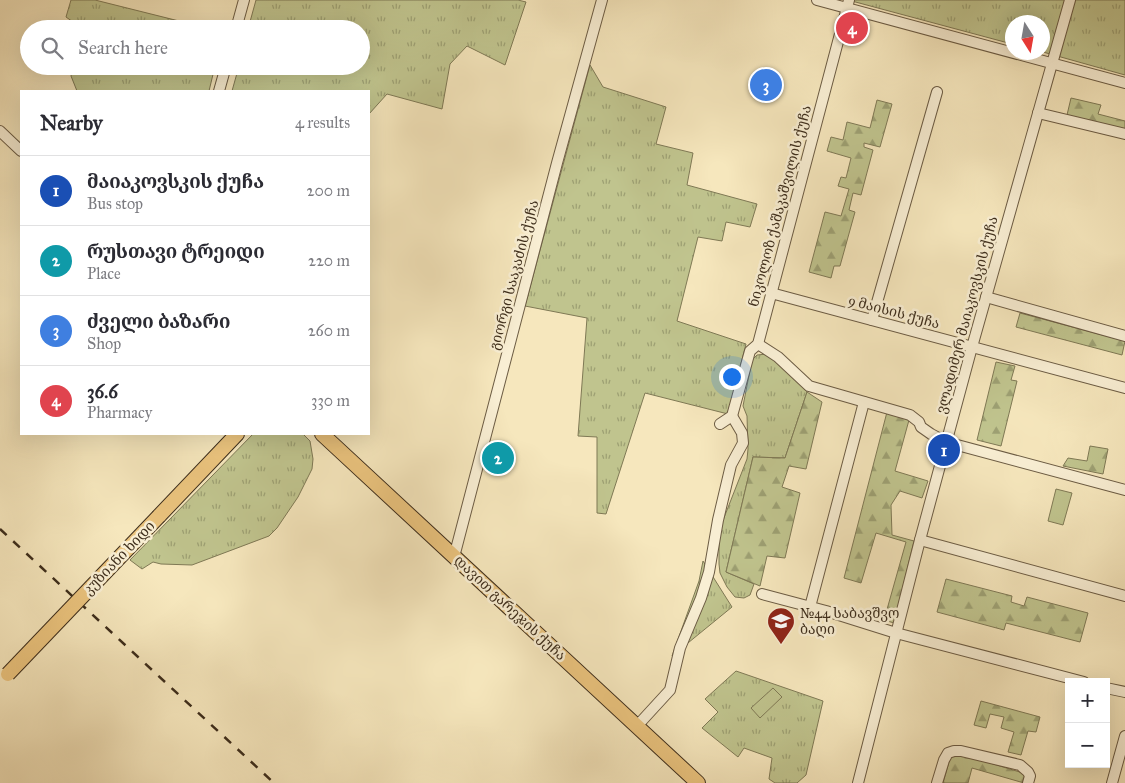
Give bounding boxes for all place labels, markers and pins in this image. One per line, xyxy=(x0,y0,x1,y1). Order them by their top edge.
pin: 4 xyxy=(836,9,868,47)
pin: 3 xyxy=(750,66,782,104)
pin: 1 xyxy=(928,431,960,469)
pin: 2 xyxy=(482,439,514,477)
place label: №44 საბავშვო ბაღი xyxy=(800,605,899,638)
school or university icon: №44 საბავშვო ბაღი xyxy=(766,606,796,645)

